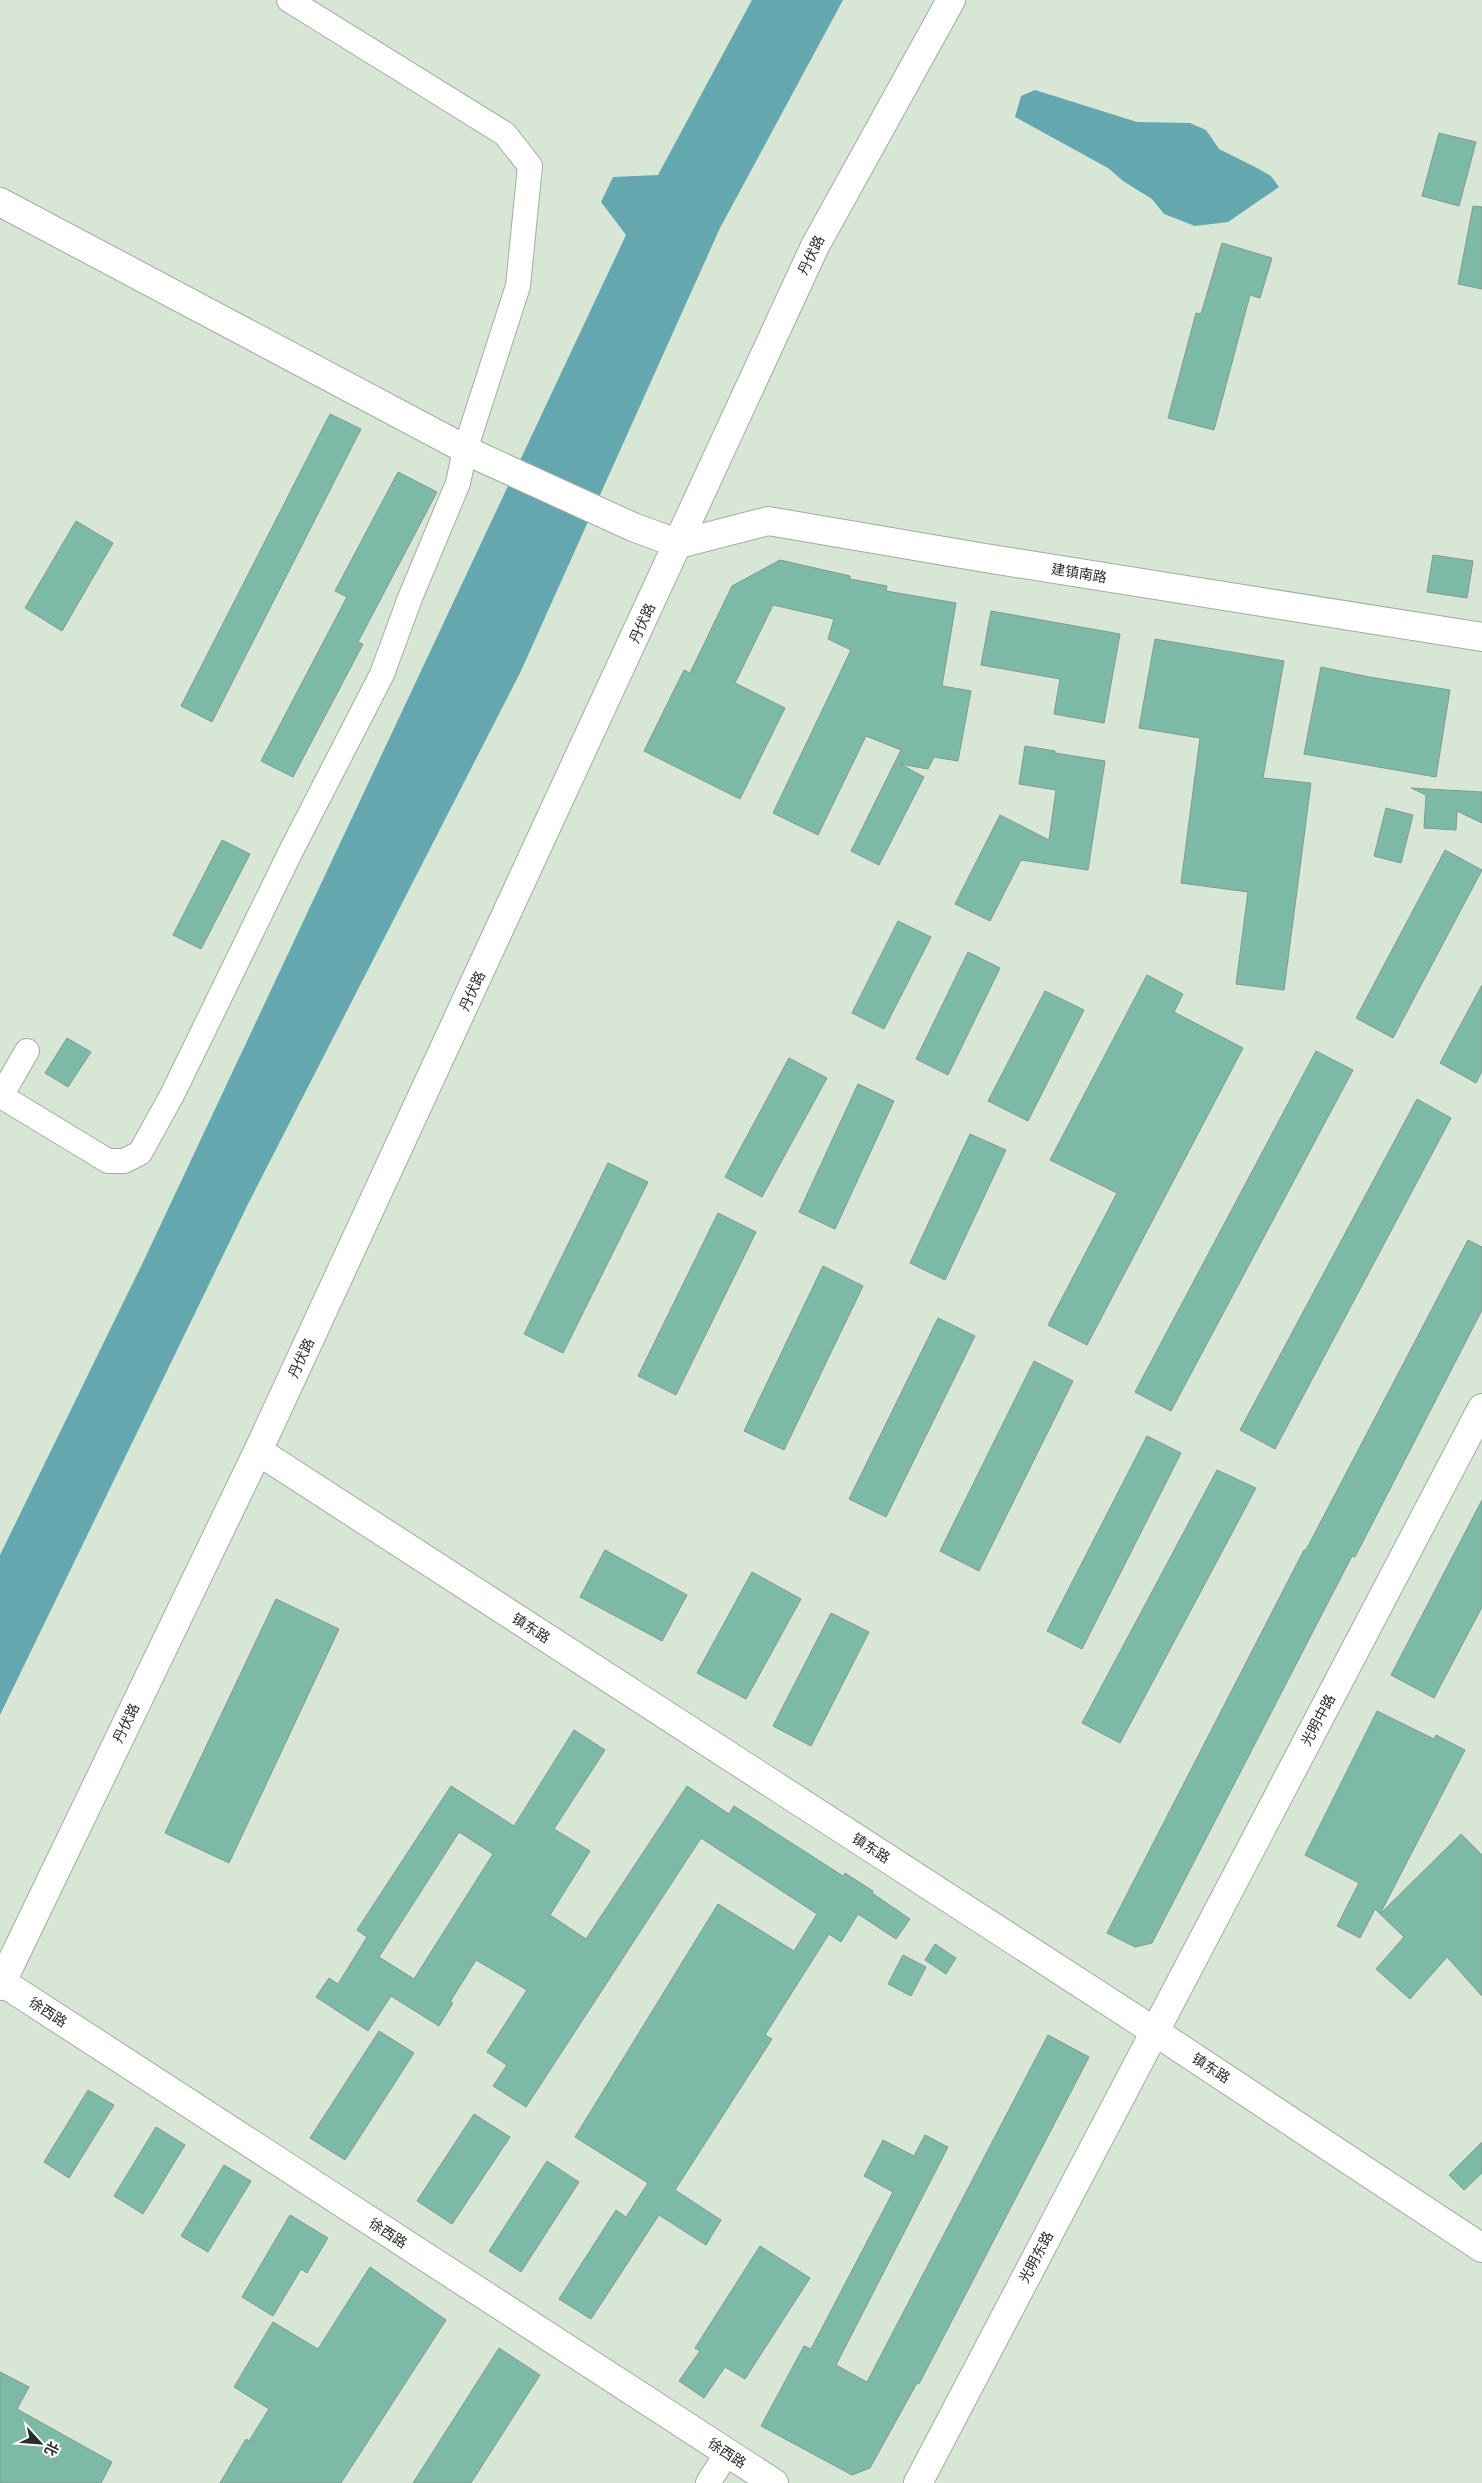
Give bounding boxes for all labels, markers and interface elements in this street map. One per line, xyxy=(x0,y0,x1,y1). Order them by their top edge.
street label: 丹伏路 xyxy=(794,232,827,277)
street label: 建镇南路 xyxy=(1050,560,1108,585)
street label: 丹伏路 xyxy=(625,600,658,645)
street label: 丹伏路 xyxy=(455,968,488,1013)
street label: 丹伏路 xyxy=(284,1335,317,1380)
street label: 镇东路 xyxy=(509,1609,554,1646)
street label: 光明中路 xyxy=(1297,1691,1338,1748)
street label: 丹伏路 xyxy=(109,1700,142,1745)
street label: 镇东路 xyxy=(849,1829,894,1866)
street label: 徐西路 xyxy=(26,1993,71,2030)
street label: 镇东路 xyxy=(1189,2049,1234,2086)
street label: 徐西路 xyxy=(366,2214,411,2251)
street label: 光明东路 xyxy=(1015,2228,1056,2285)
north arrow xyxy=(15,2418,65,2468)
street label: 徐西路 xyxy=(705,2434,750,2471)
text: 北 xyxy=(41,2439,63,2459)

